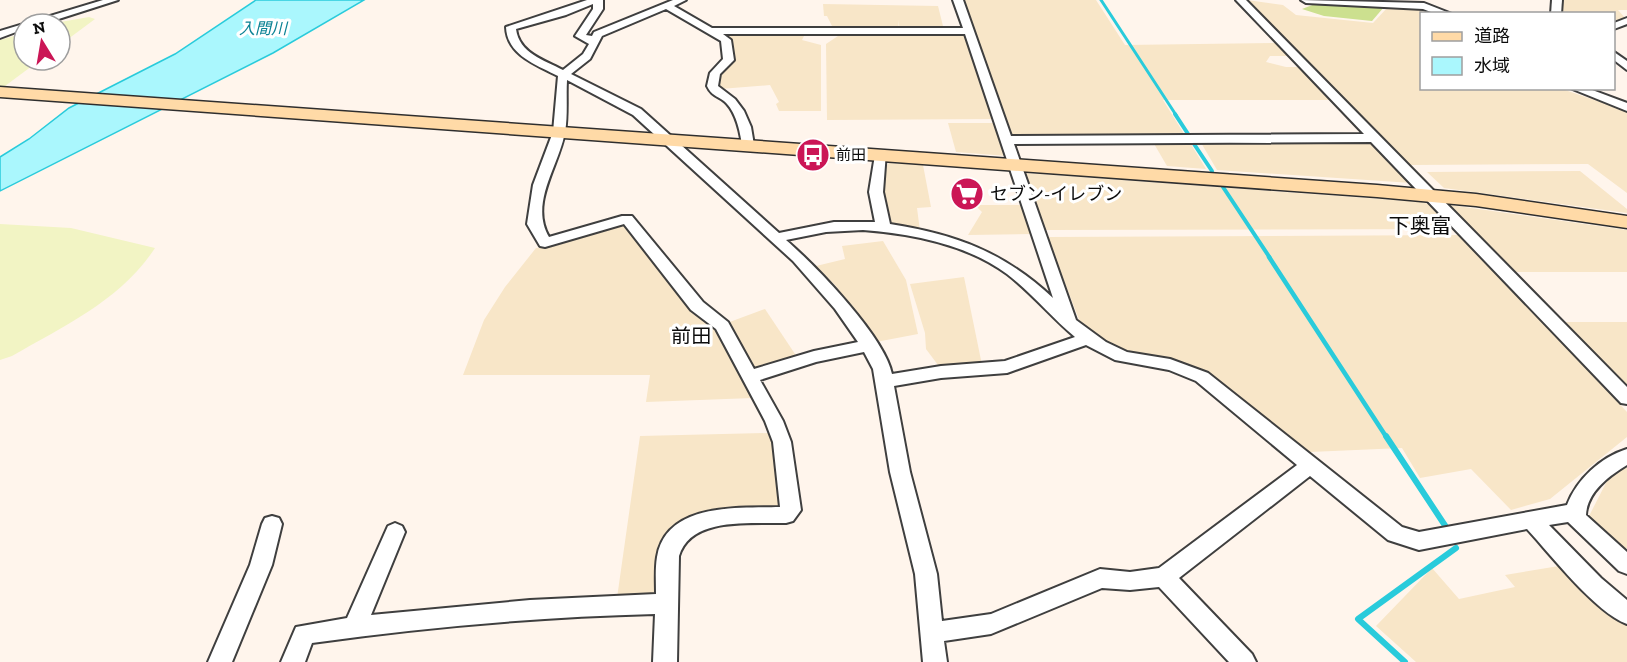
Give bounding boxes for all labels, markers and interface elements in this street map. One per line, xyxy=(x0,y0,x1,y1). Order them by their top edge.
north arrow xyxy=(12,12,72,72)
legend xyxy=(1420,12,1615,90)
text: N xyxy=(31,17,47,38)
water label: 入間川 xyxy=(239,19,289,38)
text: 道路 xyxy=(1474,25,1510,47)
text: 水域 xyxy=(1474,55,1510,77)
bus stop icon: 前田 xyxy=(795,137,831,173)
place label: 前田 xyxy=(836,146,866,164)
supermarket icon: セブン-イレブン xyxy=(949,176,985,212)
place label: セブン-イレブン xyxy=(990,183,1122,205)
district label: 下奥富 xyxy=(1389,213,1452,238)
district label: 前田 xyxy=(671,324,711,348)

